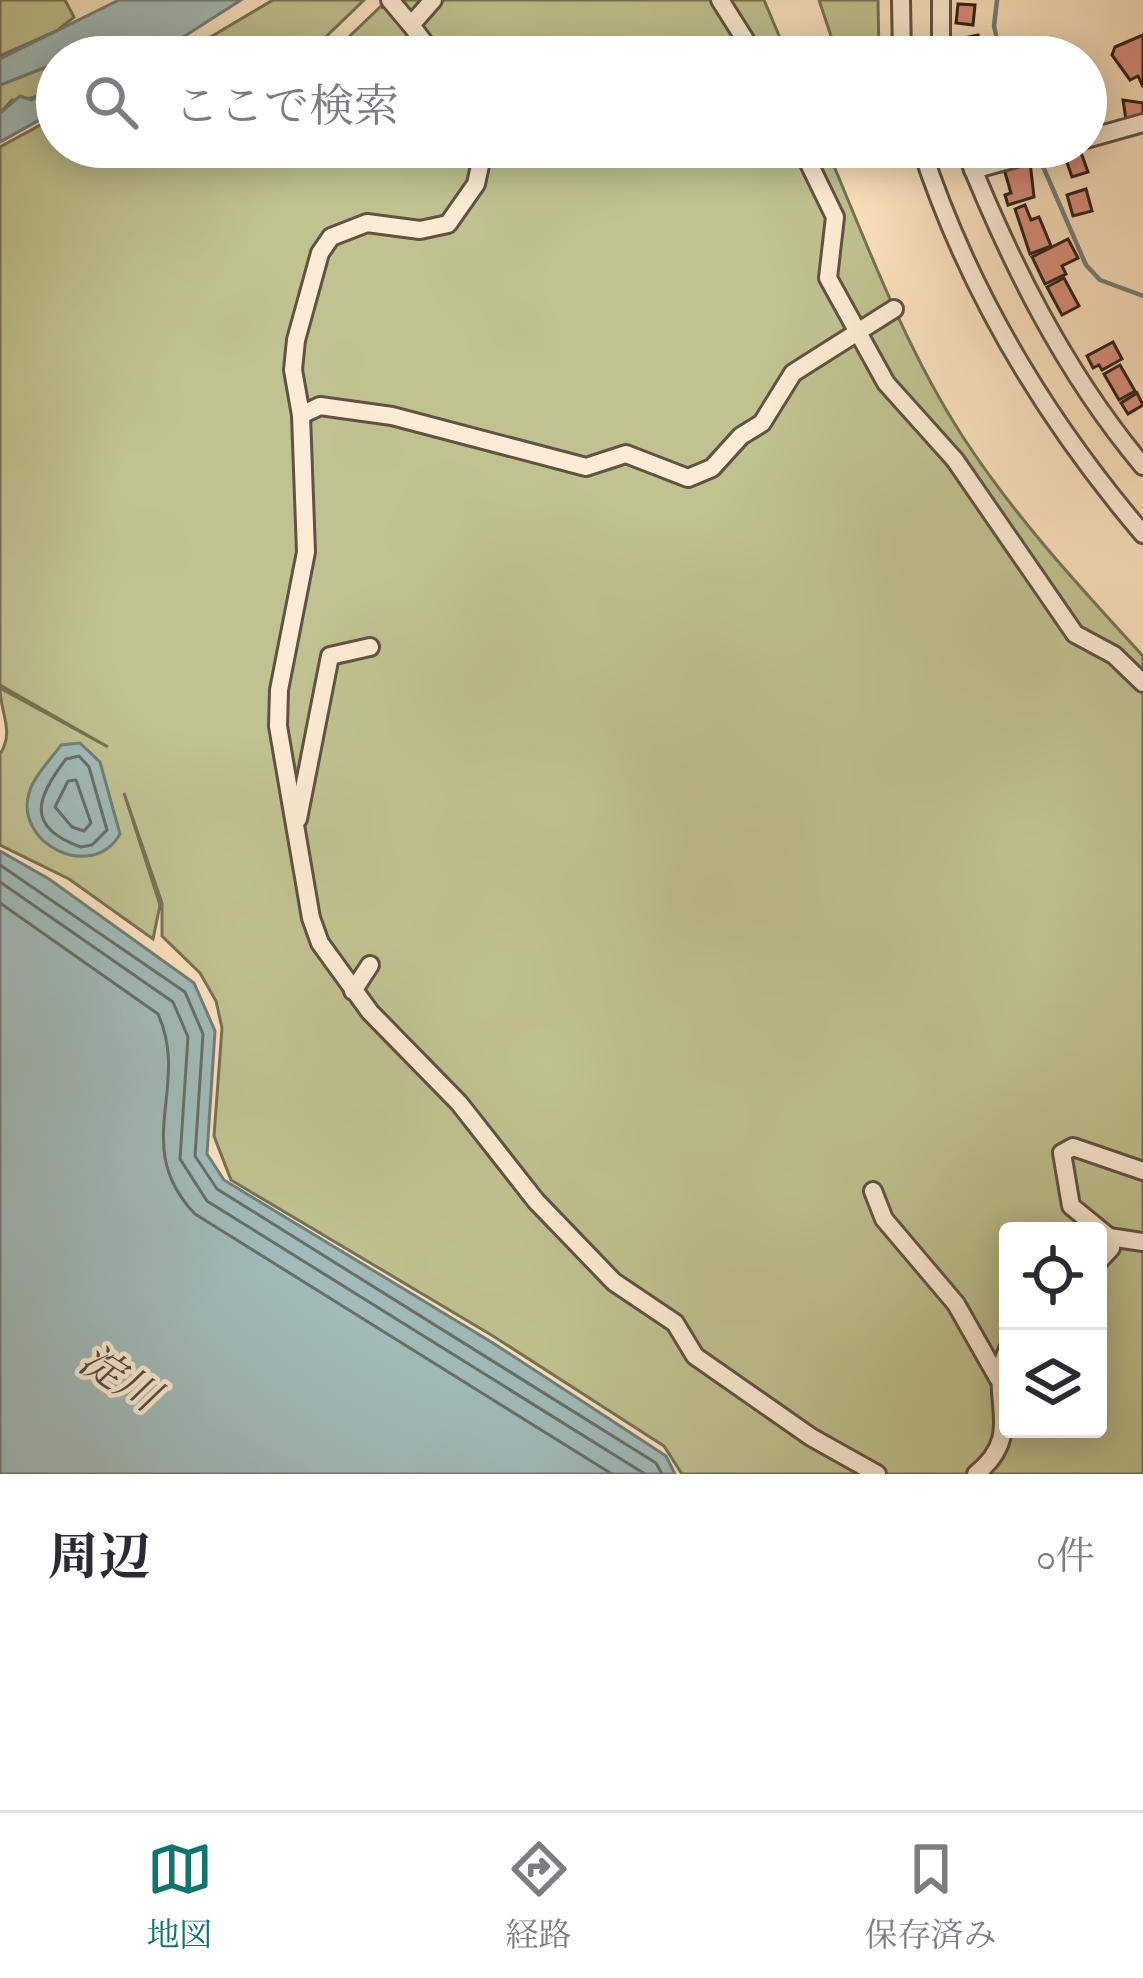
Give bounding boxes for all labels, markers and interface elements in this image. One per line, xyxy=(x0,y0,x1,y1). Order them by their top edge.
search box xyxy=(36,36,1107,168)
icon: search xyxy=(78,69,144,135)
text: ここで検索 xyxy=(174,79,399,135)
map controls xyxy=(999,1222,1107,1438)
button: locate xyxy=(999,1222,1107,1330)
button: layers xyxy=(999,1330,1107,1438)
water label: 淀川 xyxy=(70,1334,172,1425)
text: 周辺 xyxy=(48,1526,150,1590)
text: 0件 xyxy=(1036,1532,1095,1581)
tab: 地図 xyxy=(147,1836,213,1956)
tab: 経路 xyxy=(506,1836,572,1956)
tab: 保存済み xyxy=(865,1836,997,1956)

